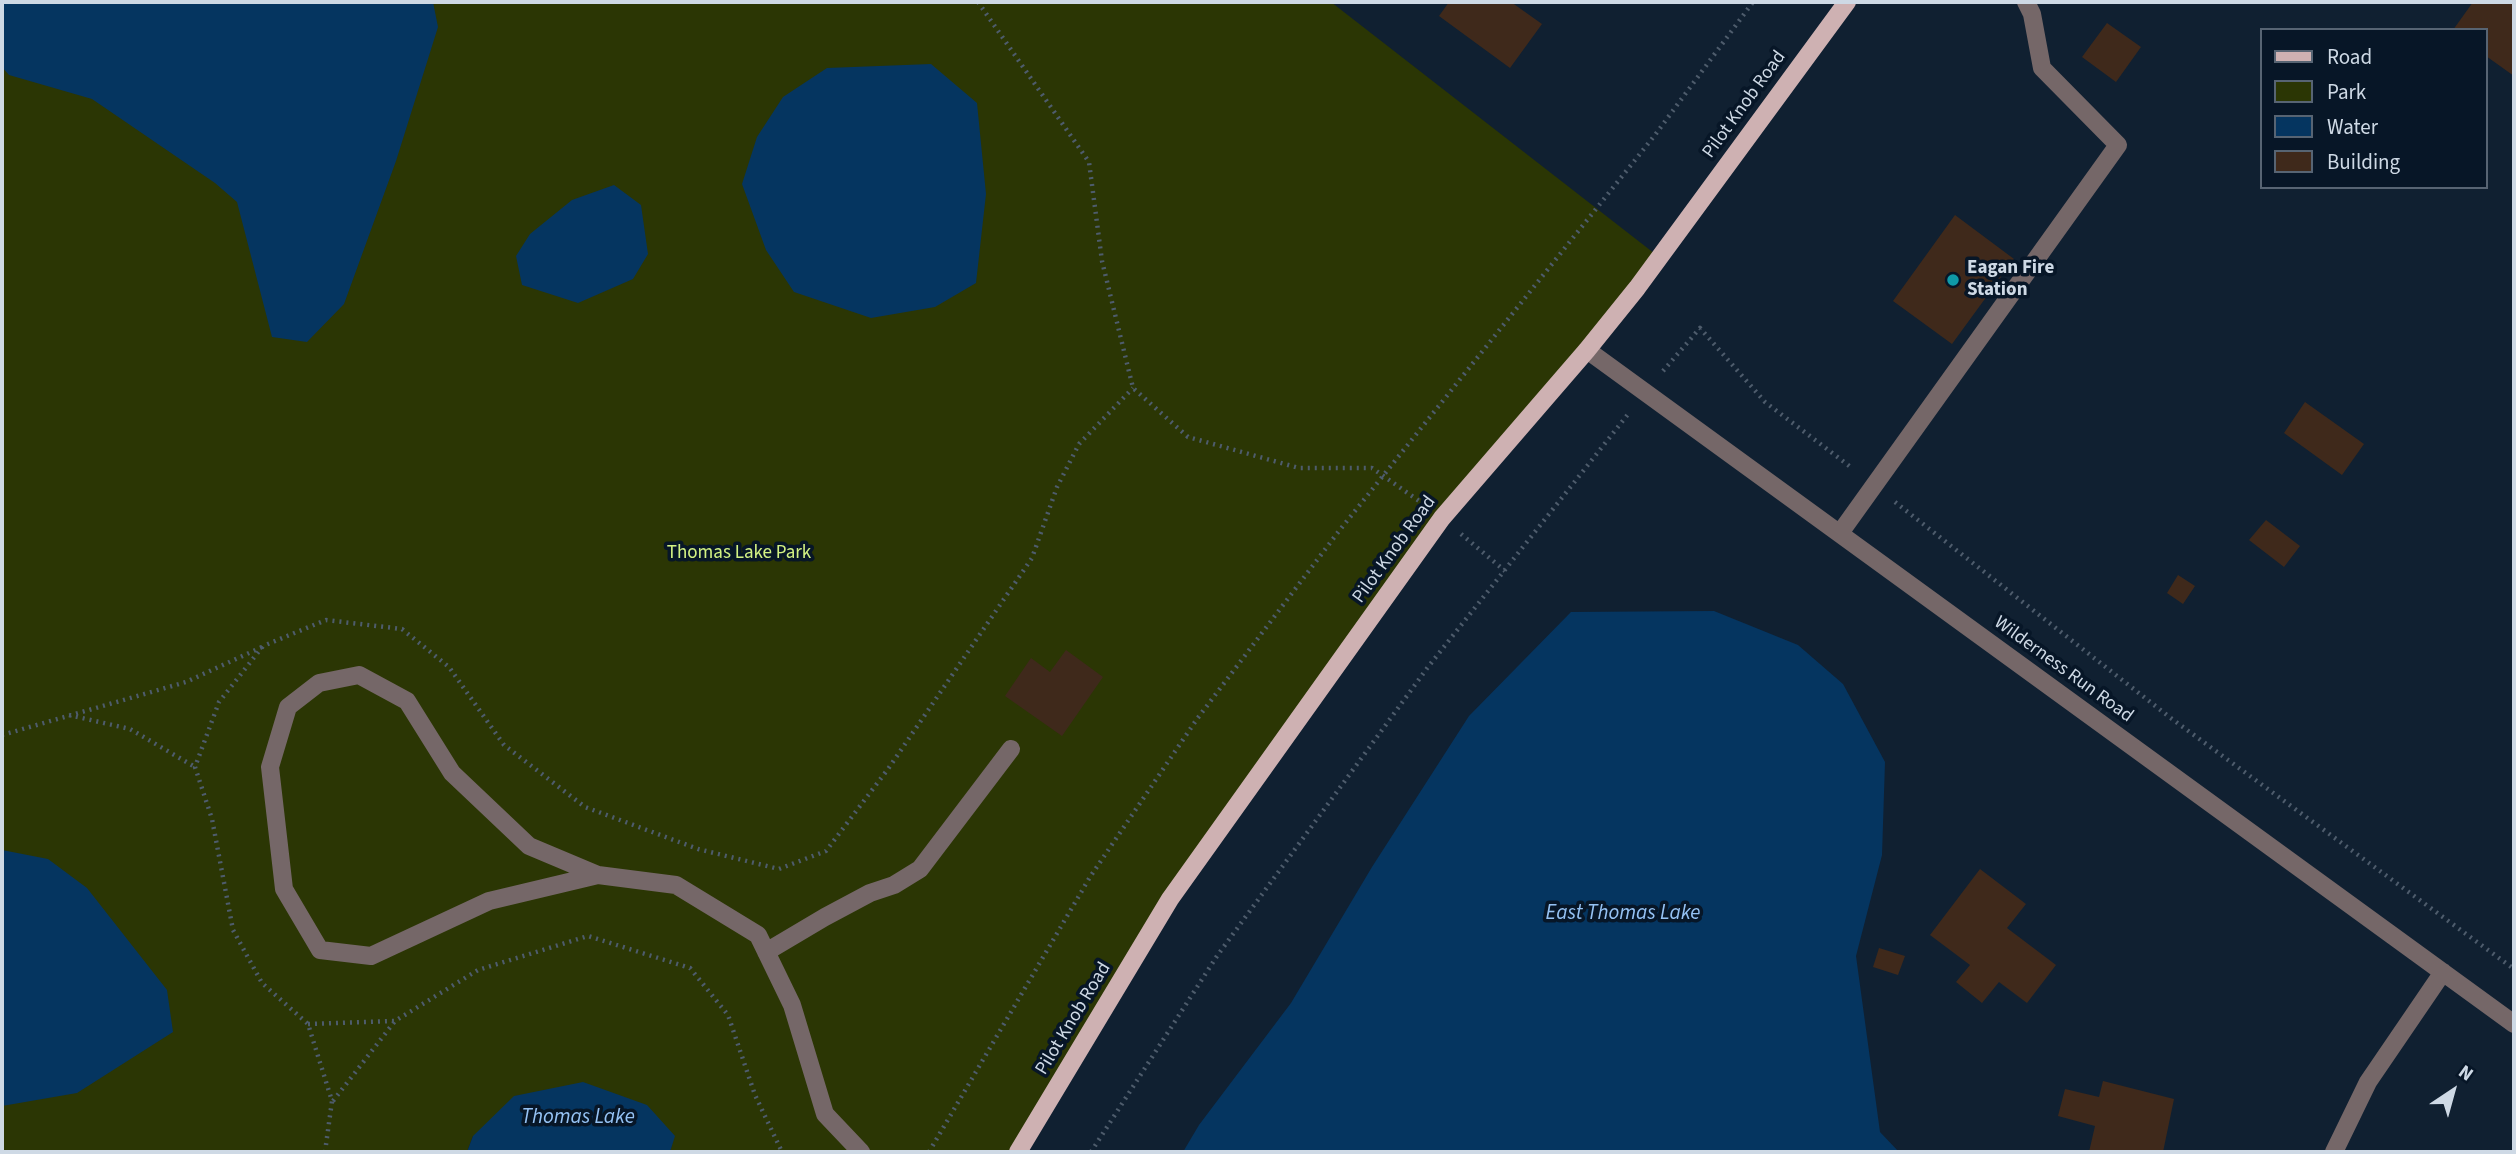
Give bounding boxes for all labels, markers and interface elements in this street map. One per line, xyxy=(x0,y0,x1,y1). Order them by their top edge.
legend xyxy=(2260,28,2488,189)
text: Road xyxy=(2327,42,2372,72)
street label: Pilot Knob Road xyxy=(1698,47,1792,163)
text: Park xyxy=(2327,77,2366,107)
text: Water xyxy=(2327,112,2378,142)
text: Building xyxy=(2327,147,2400,177)
place label: Eagan Fire Station xyxy=(1967,258,2054,302)
marker: Eagan Fire Station xyxy=(1945,272,1961,288)
street label: Pilot Knob Road xyxy=(1348,492,1442,608)
park label: Thomas Lake Park xyxy=(667,543,811,565)
street label: Wilderness Run Road xyxy=(1989,612,2137,728)
water label: East Thomas Lake xyxy=(1546,901,1700,927)
street label: Pilot Knob Road xyxy=(1031,959,1117,1079)
north arrow xyxy=(2418,1056,2488,1126)
text: N xyxy=(2453,1059,2479,1088)
water label: Thomas Lake xyxy=(521,1105,635,1131)

